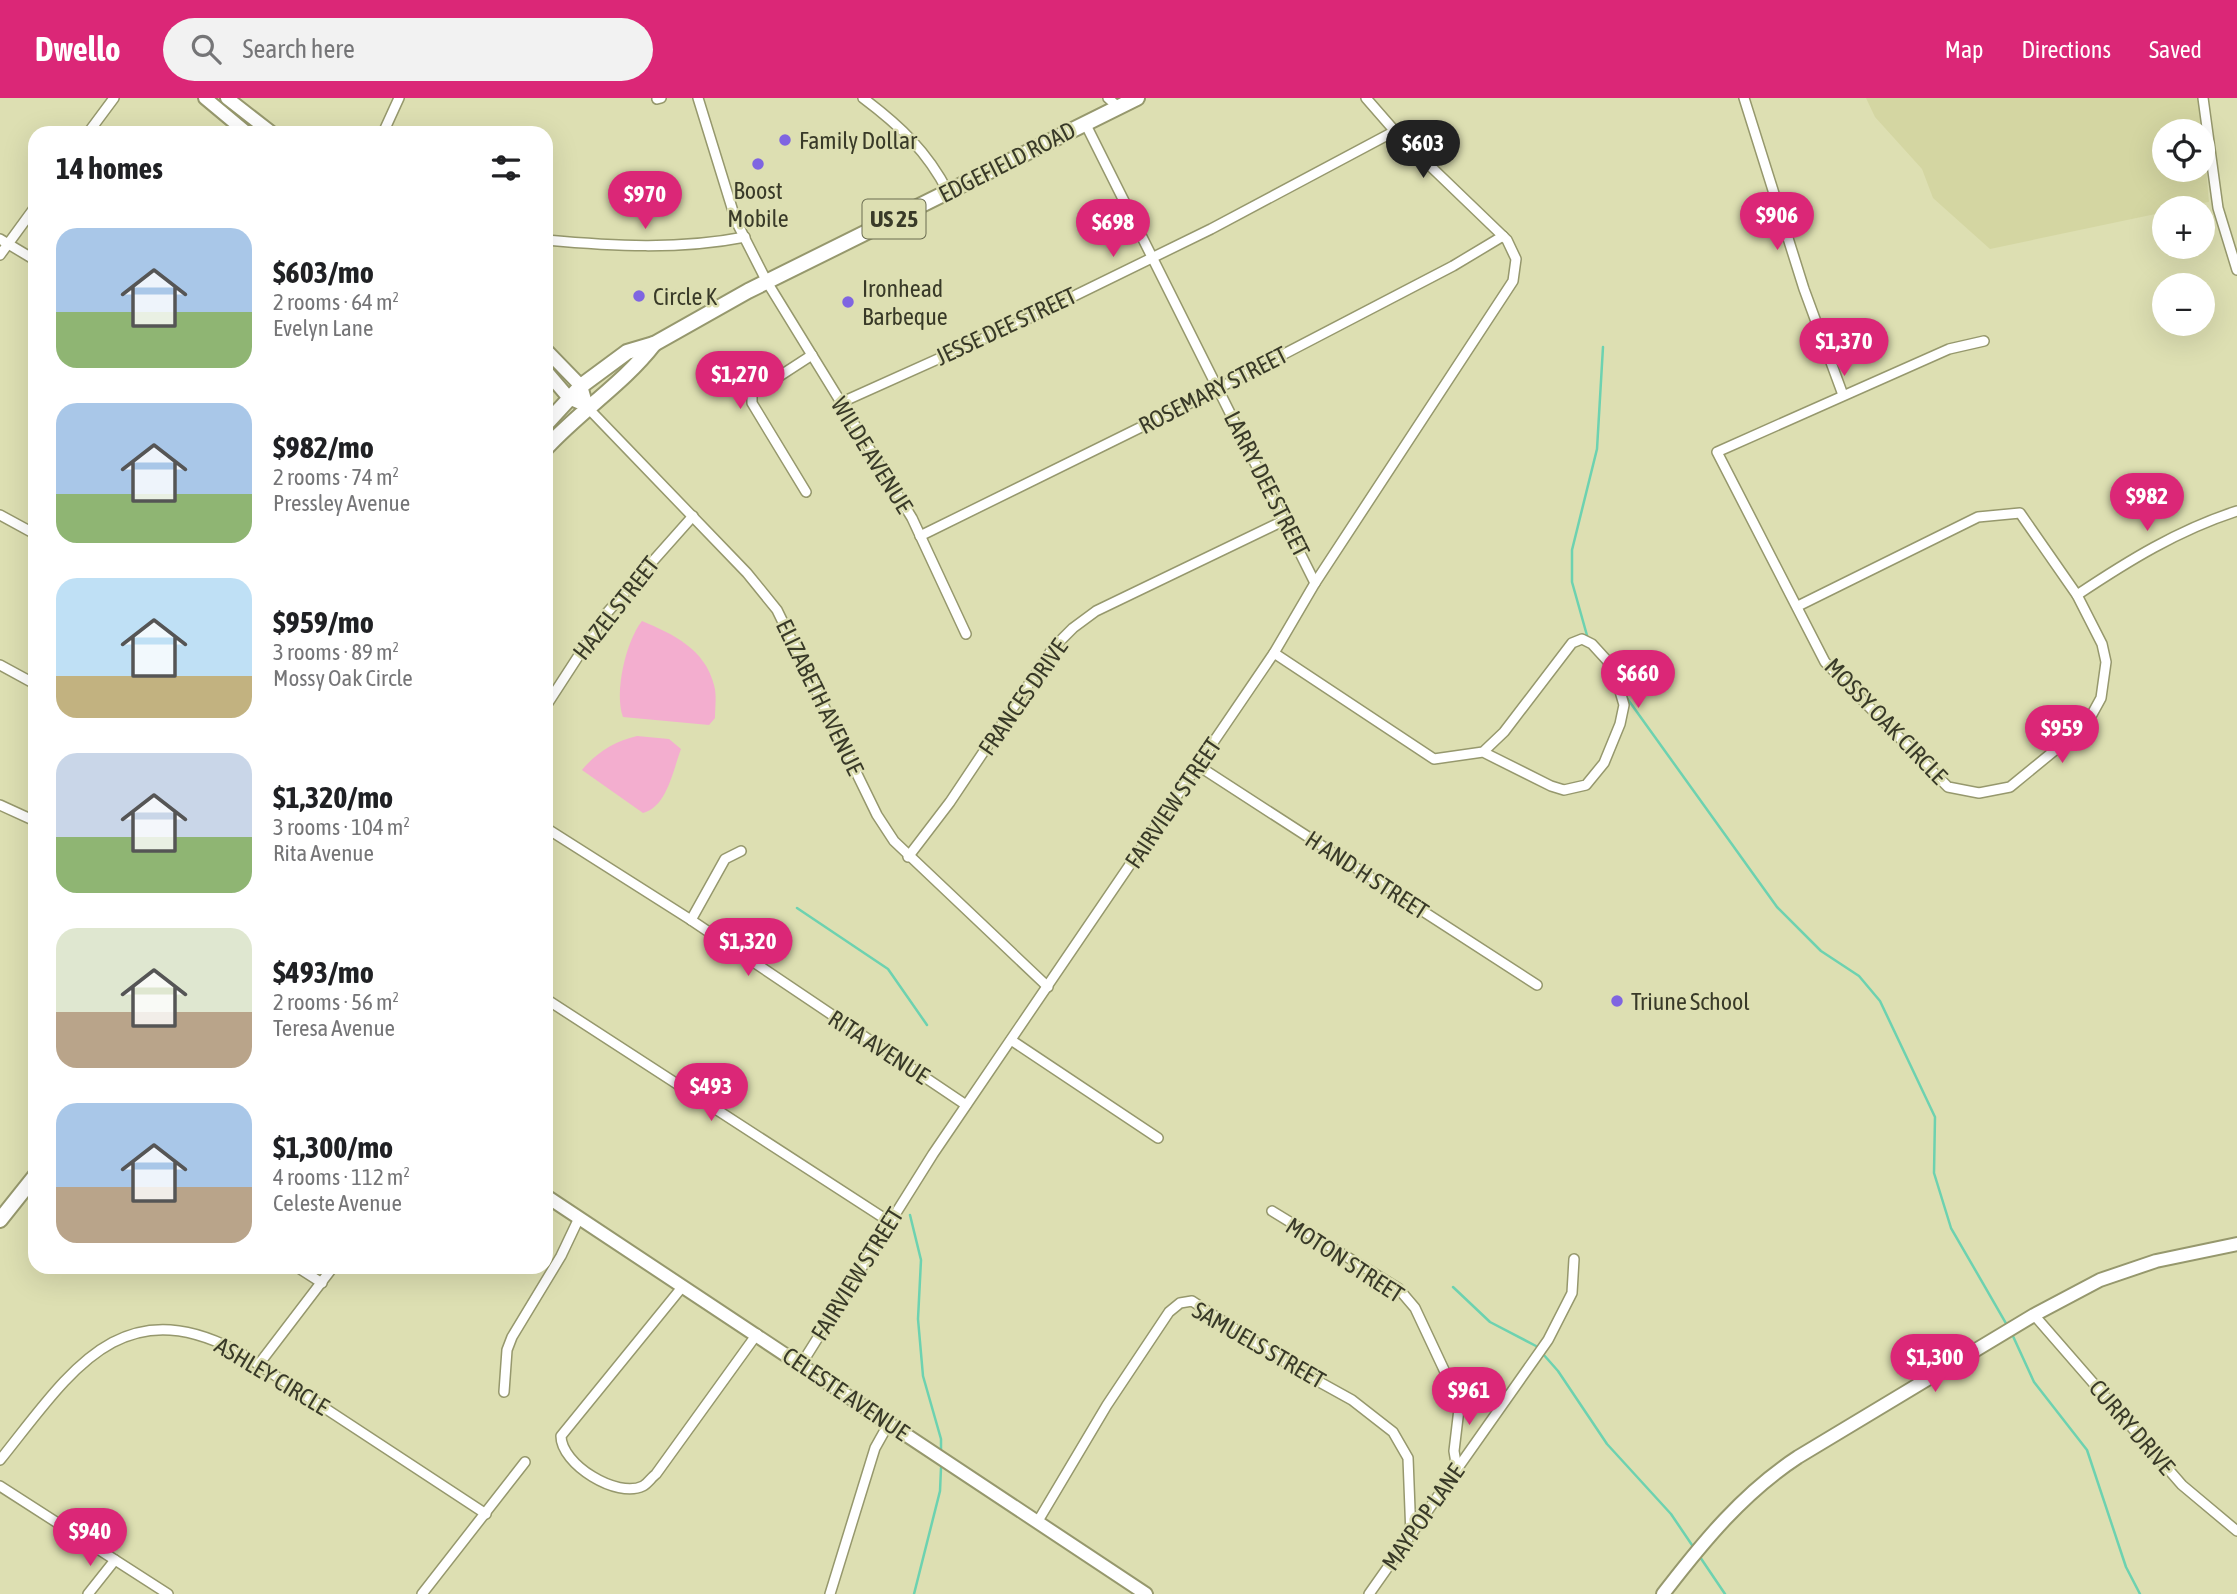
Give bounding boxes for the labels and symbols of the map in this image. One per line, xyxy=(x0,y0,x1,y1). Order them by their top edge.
street label: EDGEFIELD ROAD xyxy=(934,116,1080,208)
pin: $603 xyxy=(1382,120,1464,180)
place label: Family Dollar xyxy=(799,127,918,154)
marker: Family Dollar xyxy=(777,132,793,148)
marker: Boost Mobile xyxy=(750,156,766,172)
pin: $970 xyxy=(604,172,686,231)
place label: Boost Mobile xyxy=(727,177,789,232)
pin: $906 xyxy=(1736,192,1818,252)
road number: US 25 xyxy=(862,200,926,238)
pin: $698 xyxy=(1072,200,1154,259)
place label: Ironhead Barbeque xyxy=(862,275,948,330)
street label: JESSE DEE STREET xyxy=(931,281,1081,370)
place label: Circle K xyxy=(653,283,718,310)
marker: Circle K xyxy=(631,288,647,304)
marker: Ironhead Barbeque xyxy=(840,294,856,310)
pin: $1,370 xyxy=(1787,318,1901,378)
street label: ROSEMARY STREET xyxy=(1134,341,1292,439)
pin: $1,270 xyxy=(683,352,797,411)
street label: WILDE AVENUE xyxy=(826,392,918,518)
street label: LARRY DEE STREET xyxy=(1219,407,1315,562)
pin: $982 xyxy=(2106,474,2188,533)
street label: HAZEL STREET xyxy=(568,551,665,665)
street label: ELIZABETH AVENUE xyxy=(771,615,869,779)
street label: FRANCES DRIVE xyxy=(973,634,1073,760)
pin: $660 xyxy=(1597,650,1679,710)
street label: MOSSY OAK CIRCLE xyxy=(1819,653,1953,789)
pin: $959 xyxy=(2021,706,2103,765)
street label: FAIRVIEW STREET xyxy=(1120,732,1227,873)
street label: H AND H STREET xyxy=(1301,825,1434,925)
pin: $1,320 xyxy=(691,918,805,978)
place label: Triune School xyxy=(1631,988,1750,1015)
marker: Triune School xyxy=(1609,993,1625,1009)
street label: RITA AVENUE xyxy=(824,1004,934,1090)
pin: $493 xyxy=(670,1063,752,1123)
street label: FAIRVIEW STREET xyxy=(805,1202,909,1345)
street label: MOTON STREET xyxy=(1281,1212,1409,1308)
street label: SAMUELS STREET xyxy=(1188,1296,1330,1394)
street label: ASHLEY CIRCLE xyxy=(210,1331,334,1421)
pin: $1,300 xyxy=(1878,1334,1992,1394)
street label: CELESTE AVENUE xyxy=(778,1342,914,1446)
pin: $961 xyxy=(1428,1368,1510,1427)
street label: CURRY DRIVE xyxy=(2084,1374,2180,1480)
street label: MAYPOP LANE xyxy=(1377,1459,1469,1575)
pin: $940 xyxy=(49,1508,131,1568)

